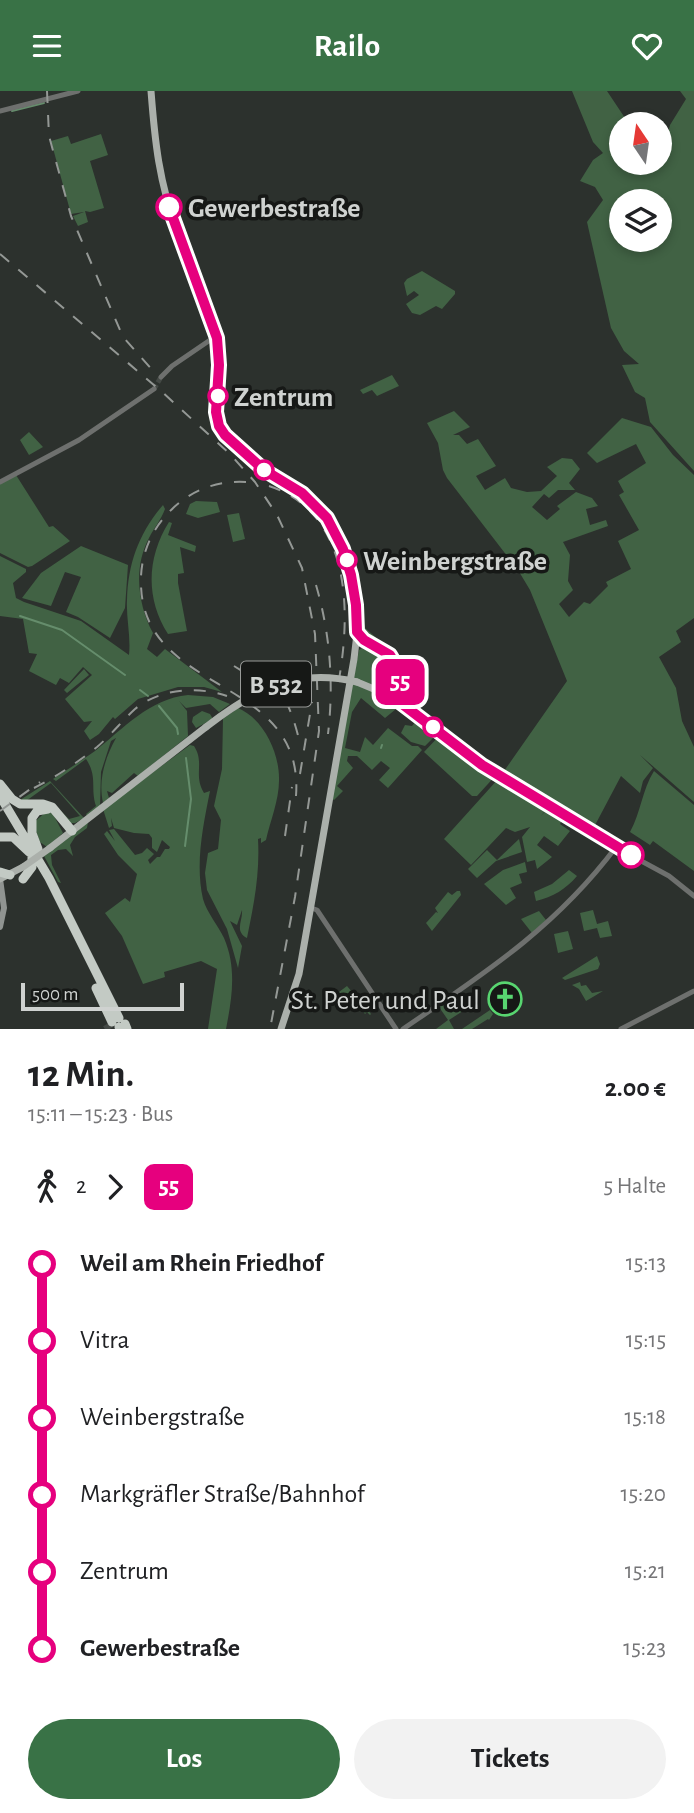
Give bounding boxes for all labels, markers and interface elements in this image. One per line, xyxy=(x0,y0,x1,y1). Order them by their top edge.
icon: menu xyxy=(28,27,66,65)
icon: heart xyxy=(628,27,666,65)
text: Railo xyxy=(314,30,380,62)
north arrow xyxy=(609,112,672,175)
map controls xyxy=(609,112,672,252)
button: layers xyxy=(609,189,672,252)
marker: Gewerbestraße xyxy=(156,194,182,220)
place label: Gewerbestraße xyxy=(188,195,360,223)
place label: Zentrum xyxy=(234,384,333,412)
marker: Zentrum xyxy=(208,386,228,406)
unlabelled marker xyxy=(254,460,274,480)
place label: Weinbergstraße xyxy=(363,548,547,576)
marker: Weinbergstraße xyxy=(337,550,357,570)
line badge: 55 xyxy=(368,659,432,705)
road number: B 532 xyxy=(241,661,311,706)
text: 55 xyxy=(390,670,410,694)
unlabelled marker xyxy=(423,717,443,737)
unlabelled marker xyxy=(618,842,644,868)
scale bar xyxy=(21,980,184,1012)
church icon: St. Peter und Paul xyxy=(486,980,524,1018)
text: 500 m xyxy=(32,985,78,1004)
place label: St. Peter und Paul xyxy=(291,987,480,1015)
text: 12 Min. xyxy=(28,1056,134,1094)
text: 2.00 € xyxy=(605,1075,666,1101)
text: 15:11 – 15:23 · Bus xyxy=(28,1103,173,1126)
icon: walk xyxy=(28,1168,66,1206)
icon: forward xyxy=(96,1168,134,1206)
text: 2 xyxy=(76,1175,86,1198)
text: 55 xyxy=(158,1175,179,1199)
text: 5 Halte xyxy=(603,1175,666,1198)
text: Weil am Rhein Friedhof xyxy=(80,1250,323,1276)
text: 15:13 xyxy=(626,1252,666,1275)
text: Vitra xyxy=(80,1327,129,1353)
text: 15:15 xyxy=(626,1329,666,1352)
text: Weinbergstraße xyxy=(80,1404,245,1430)
text: 15:18 xyxy=(624,1406,666,1429)
text: Markgräfler Straße/Bahnhof xyxy=(80,1481,365,1507)
text: 15:20 xyxy=(621,1483,666,1506)
text: Zentrum xyxy=(80,1558,169,1584)
text: 15:21 xyxy=(625,1560,666,1583)
text: Gewerbestraße xyxy=(80,1635,240,1661)
text: 15:23 xyxy=(623,1637,666,1660)
button: Los xyxy=(28,1719,340,1799)
button: Tickets xyxy=(354,1719,666,1799)

